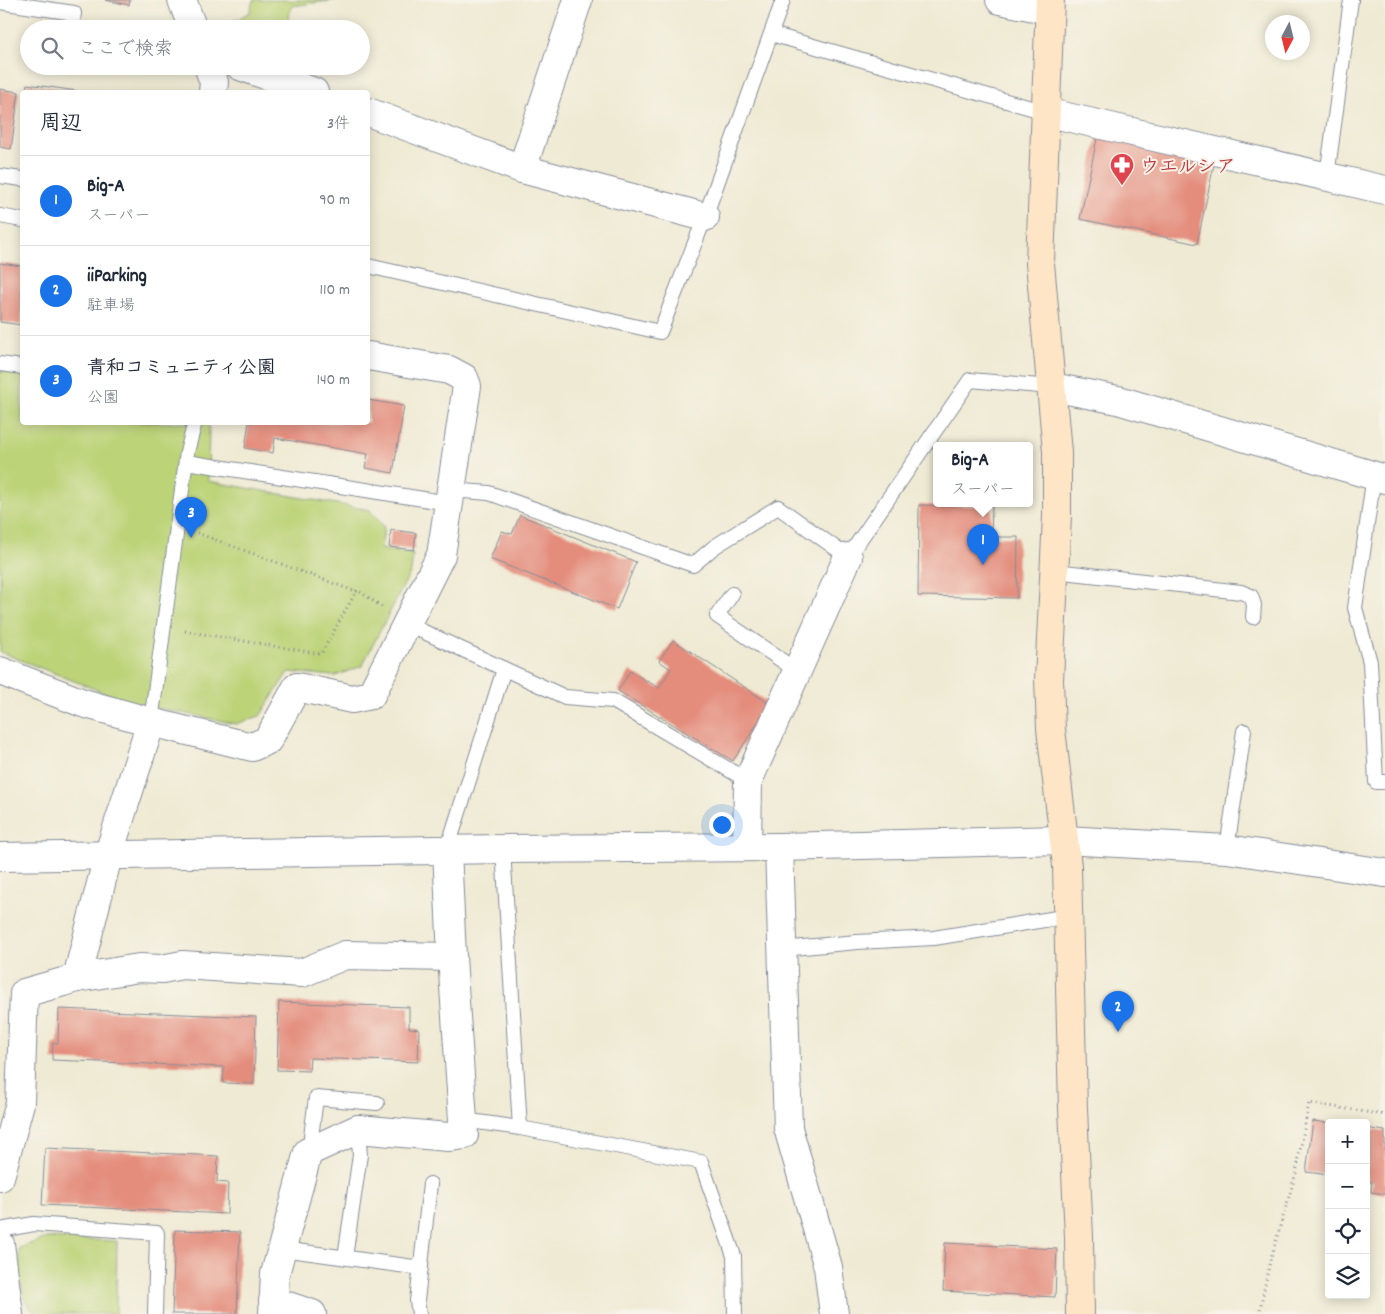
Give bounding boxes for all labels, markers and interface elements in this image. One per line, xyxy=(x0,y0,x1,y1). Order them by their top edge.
north arrow xyxy=(1265,15,1310,60)
search box xyxy=(20,20,370,75)
icon: search xyxy=(38,34,66,62)
text: ここで検索 xyxy=(78,37,173,64)
text: 周辺 xyxy=(40,110,82,140)
text: 3件 xyxy=(327,113,350,136)
pharmacy icon: ウエルシア xyxy=(1109,152,1135,186)
place label: ウエルシア xyxy=(1140,155,1235,182)
text: Big-A xyxy=(87,174,125,201)
text: 1 xyxy=(54,189,58,212)
text: 90 m xyxy=(319,189,350,212)
text: スーパー xyxy=(87,205,150,228)
text: iiParking xyxy=(87,264,147,291)
text: 2 xyxy=(53,279,60,302)
text: 110 m xyxy=(320,279,350,302)
text: 駐車場 xyxy=(87,295,135,318)
text: 青和コミュニティ公園 xyxy=(87,356,276,383)
text: 3 xyxy=(52,369,60,392)
text: 140 m xyxy=(316,369,350,392)
text: 公園 xyxy=(87,387,119,410)
popup xyxy=(933,442,1033,507)
text: Big-A xyxy=(951,448,989,475)
text: スーパー xyxy=(951,479,1015,502)
pin: 3 xyxy=(175,497,207,538)
pin: 1 xyxy=(967,524,999,565)
your location xyxy=(709,812,735,838)
pin: 2 xyxy=(1102,991,1134,1032)
map controls xyxy=(1325,1119,1370,1299)
button: + xyxy=(1325,1119,1370,1164)
button: − xyxy=(1325,1164,1370,1209)
button: locate xyxy=(1325,1209,1370,1254)
button: layers xyxy=(1325,1254,1370,1299)

